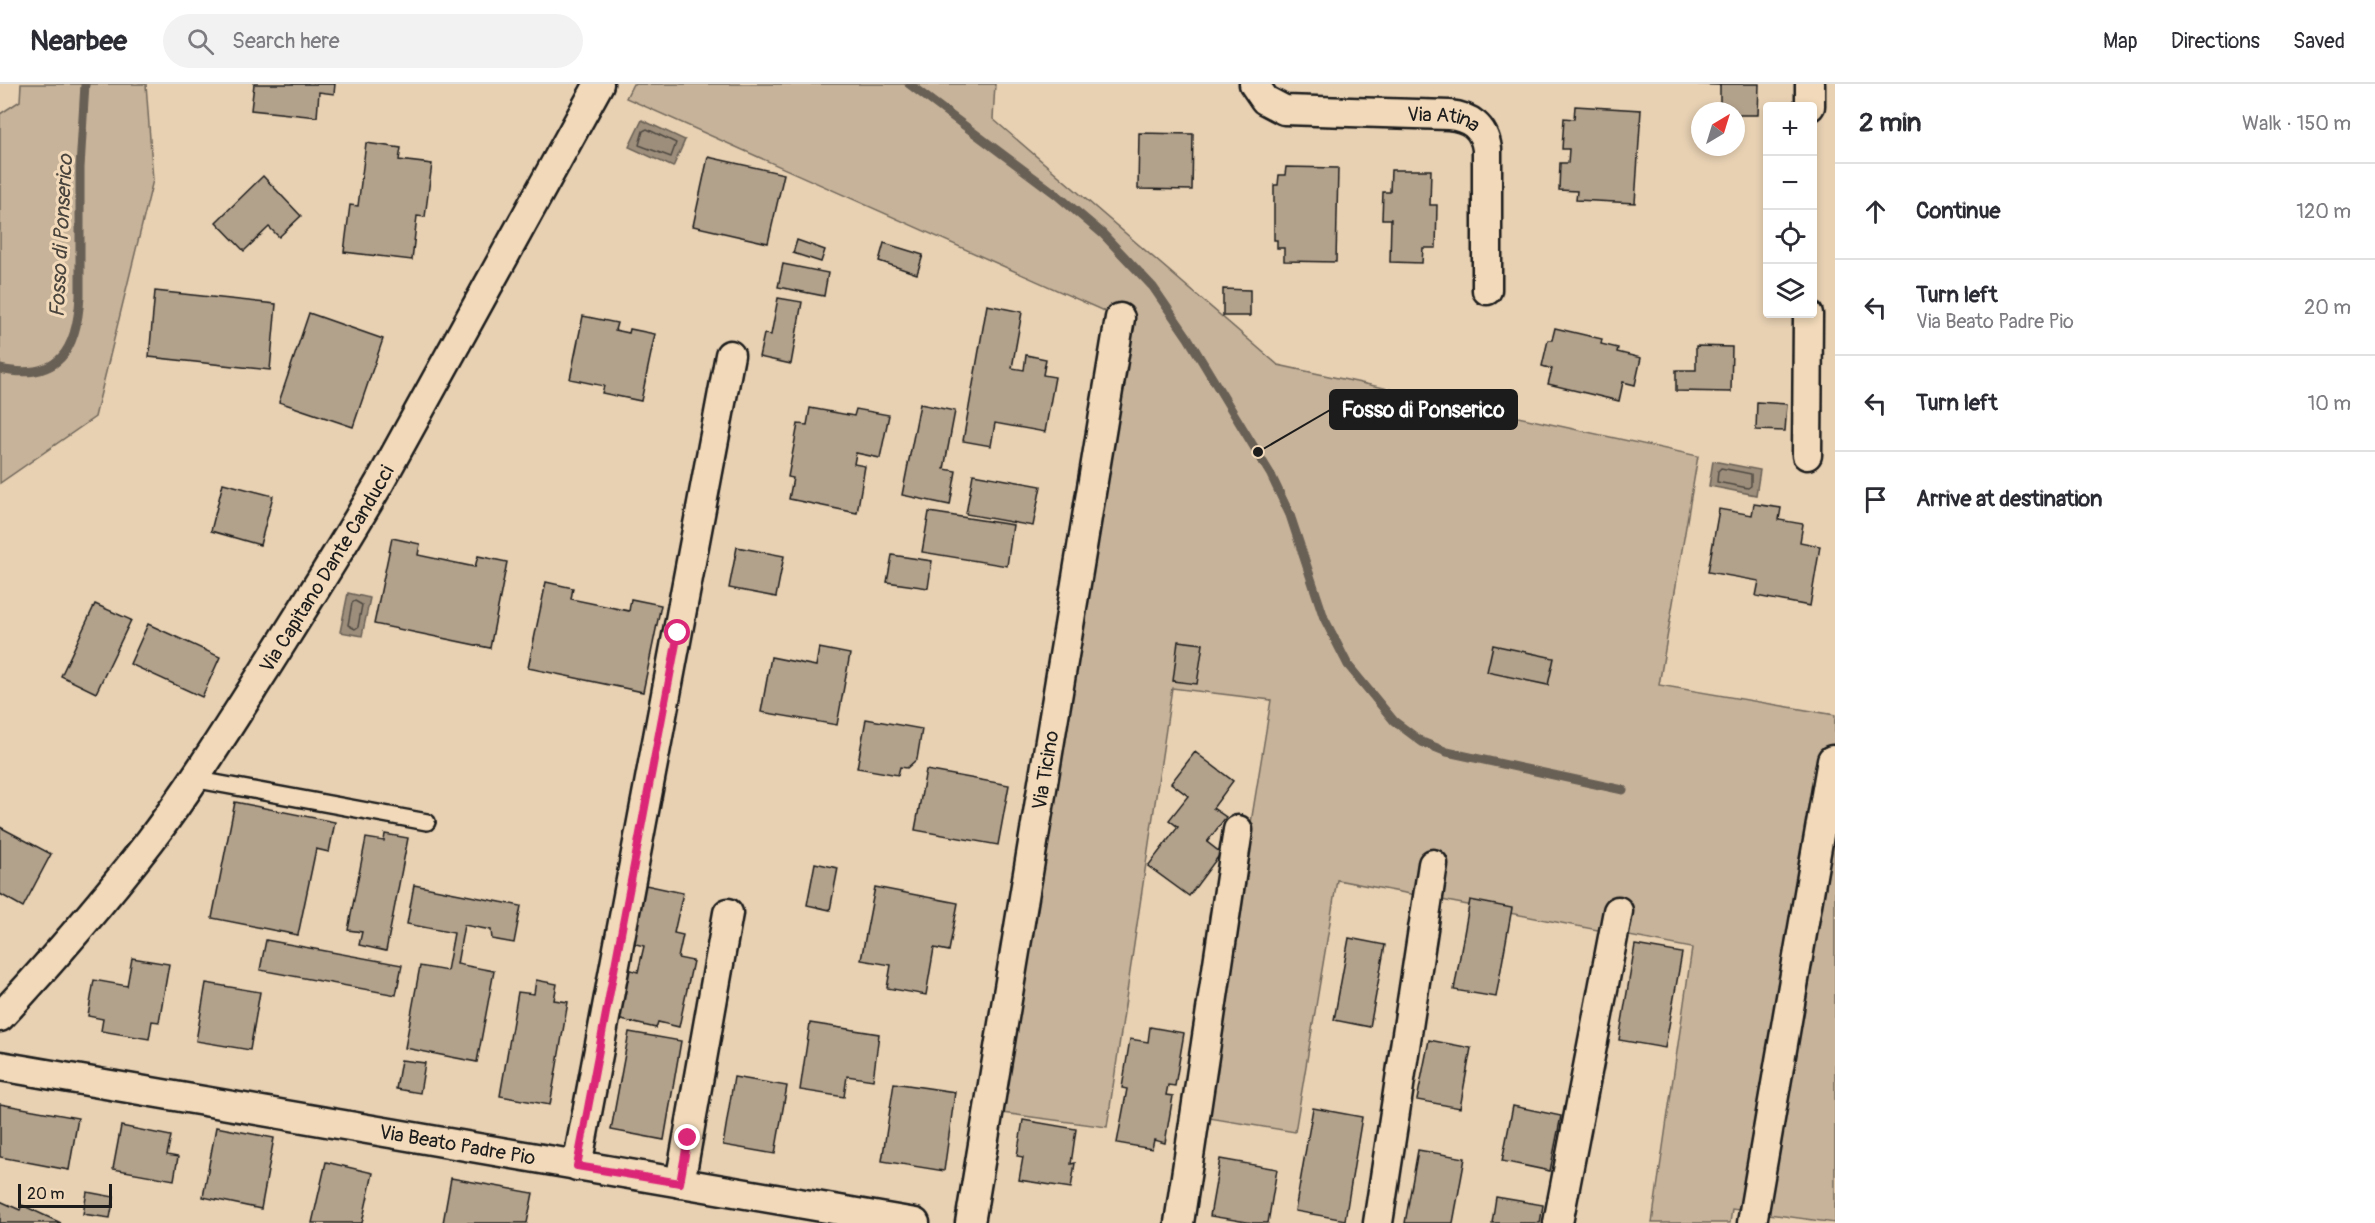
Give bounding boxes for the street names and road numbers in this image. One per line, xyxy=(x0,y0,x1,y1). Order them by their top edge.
street label: Via Atina xyxy=(1407,102,1486,137)
street label: Via Capitano Dante Canducci xyxy=(254,461,400,677)
street label: Via Ticino xyxy=(1027,729,1064,812)
street label: Via Beato Padre Pio xyxy=(377,1119,537,1171)

